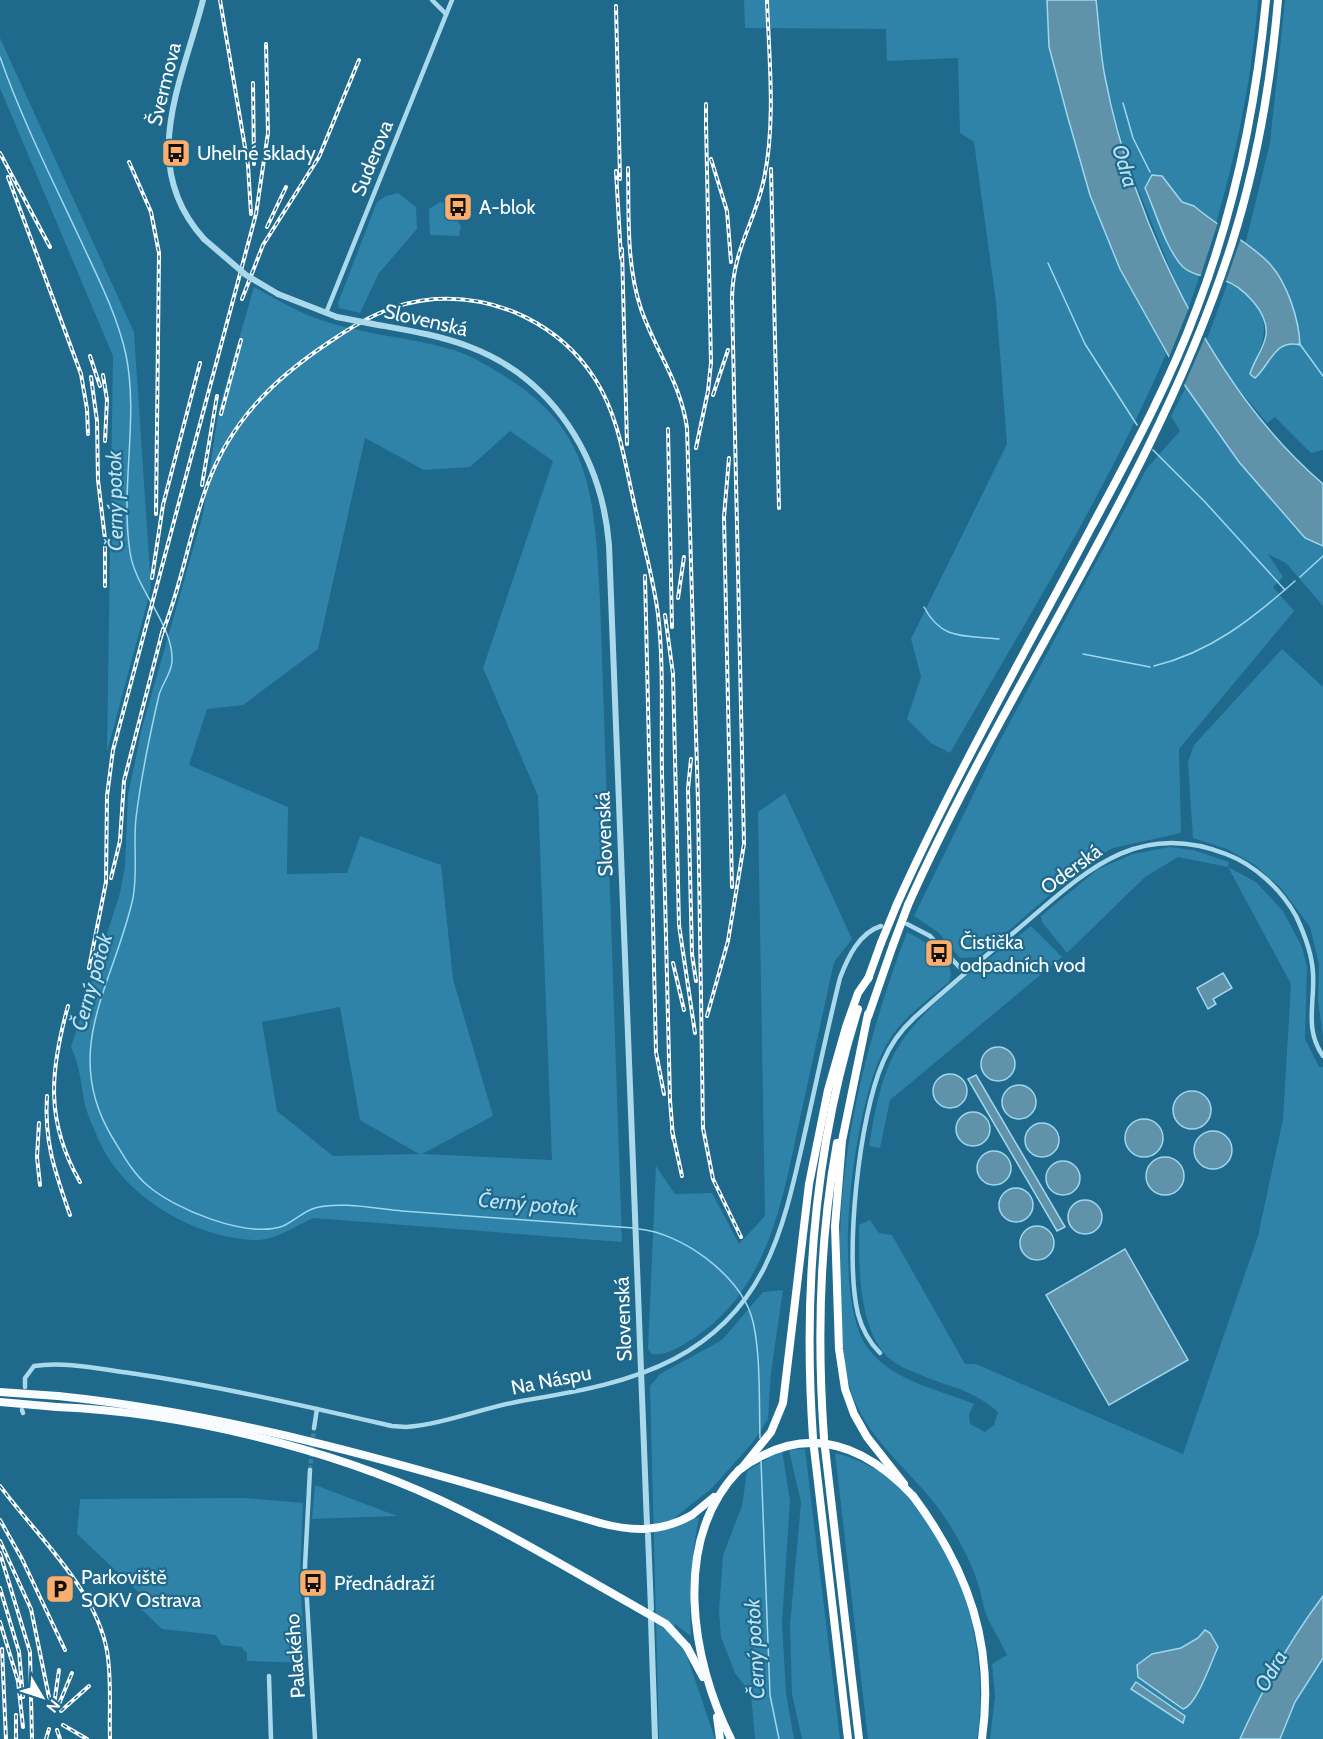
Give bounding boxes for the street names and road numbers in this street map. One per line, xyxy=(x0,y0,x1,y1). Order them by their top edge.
street label: Švermova xyxy=(142,39,186,128)
street label: Suderova xyxy=(346,116,398,199)
street label: Slovenská xyxy=(382,299,470,341)
street label: Slovenská xyxy=(591,791,617,877)
street label: Oderská xyxy=(1036,839,1107,899)
street label: Slovenská xyxy=(610,1276,636,1362)
street label: Na Náspu xyxy=(509,1360,593,1400)
street label: Palackého xyxy=(280,1613,310,1699)

